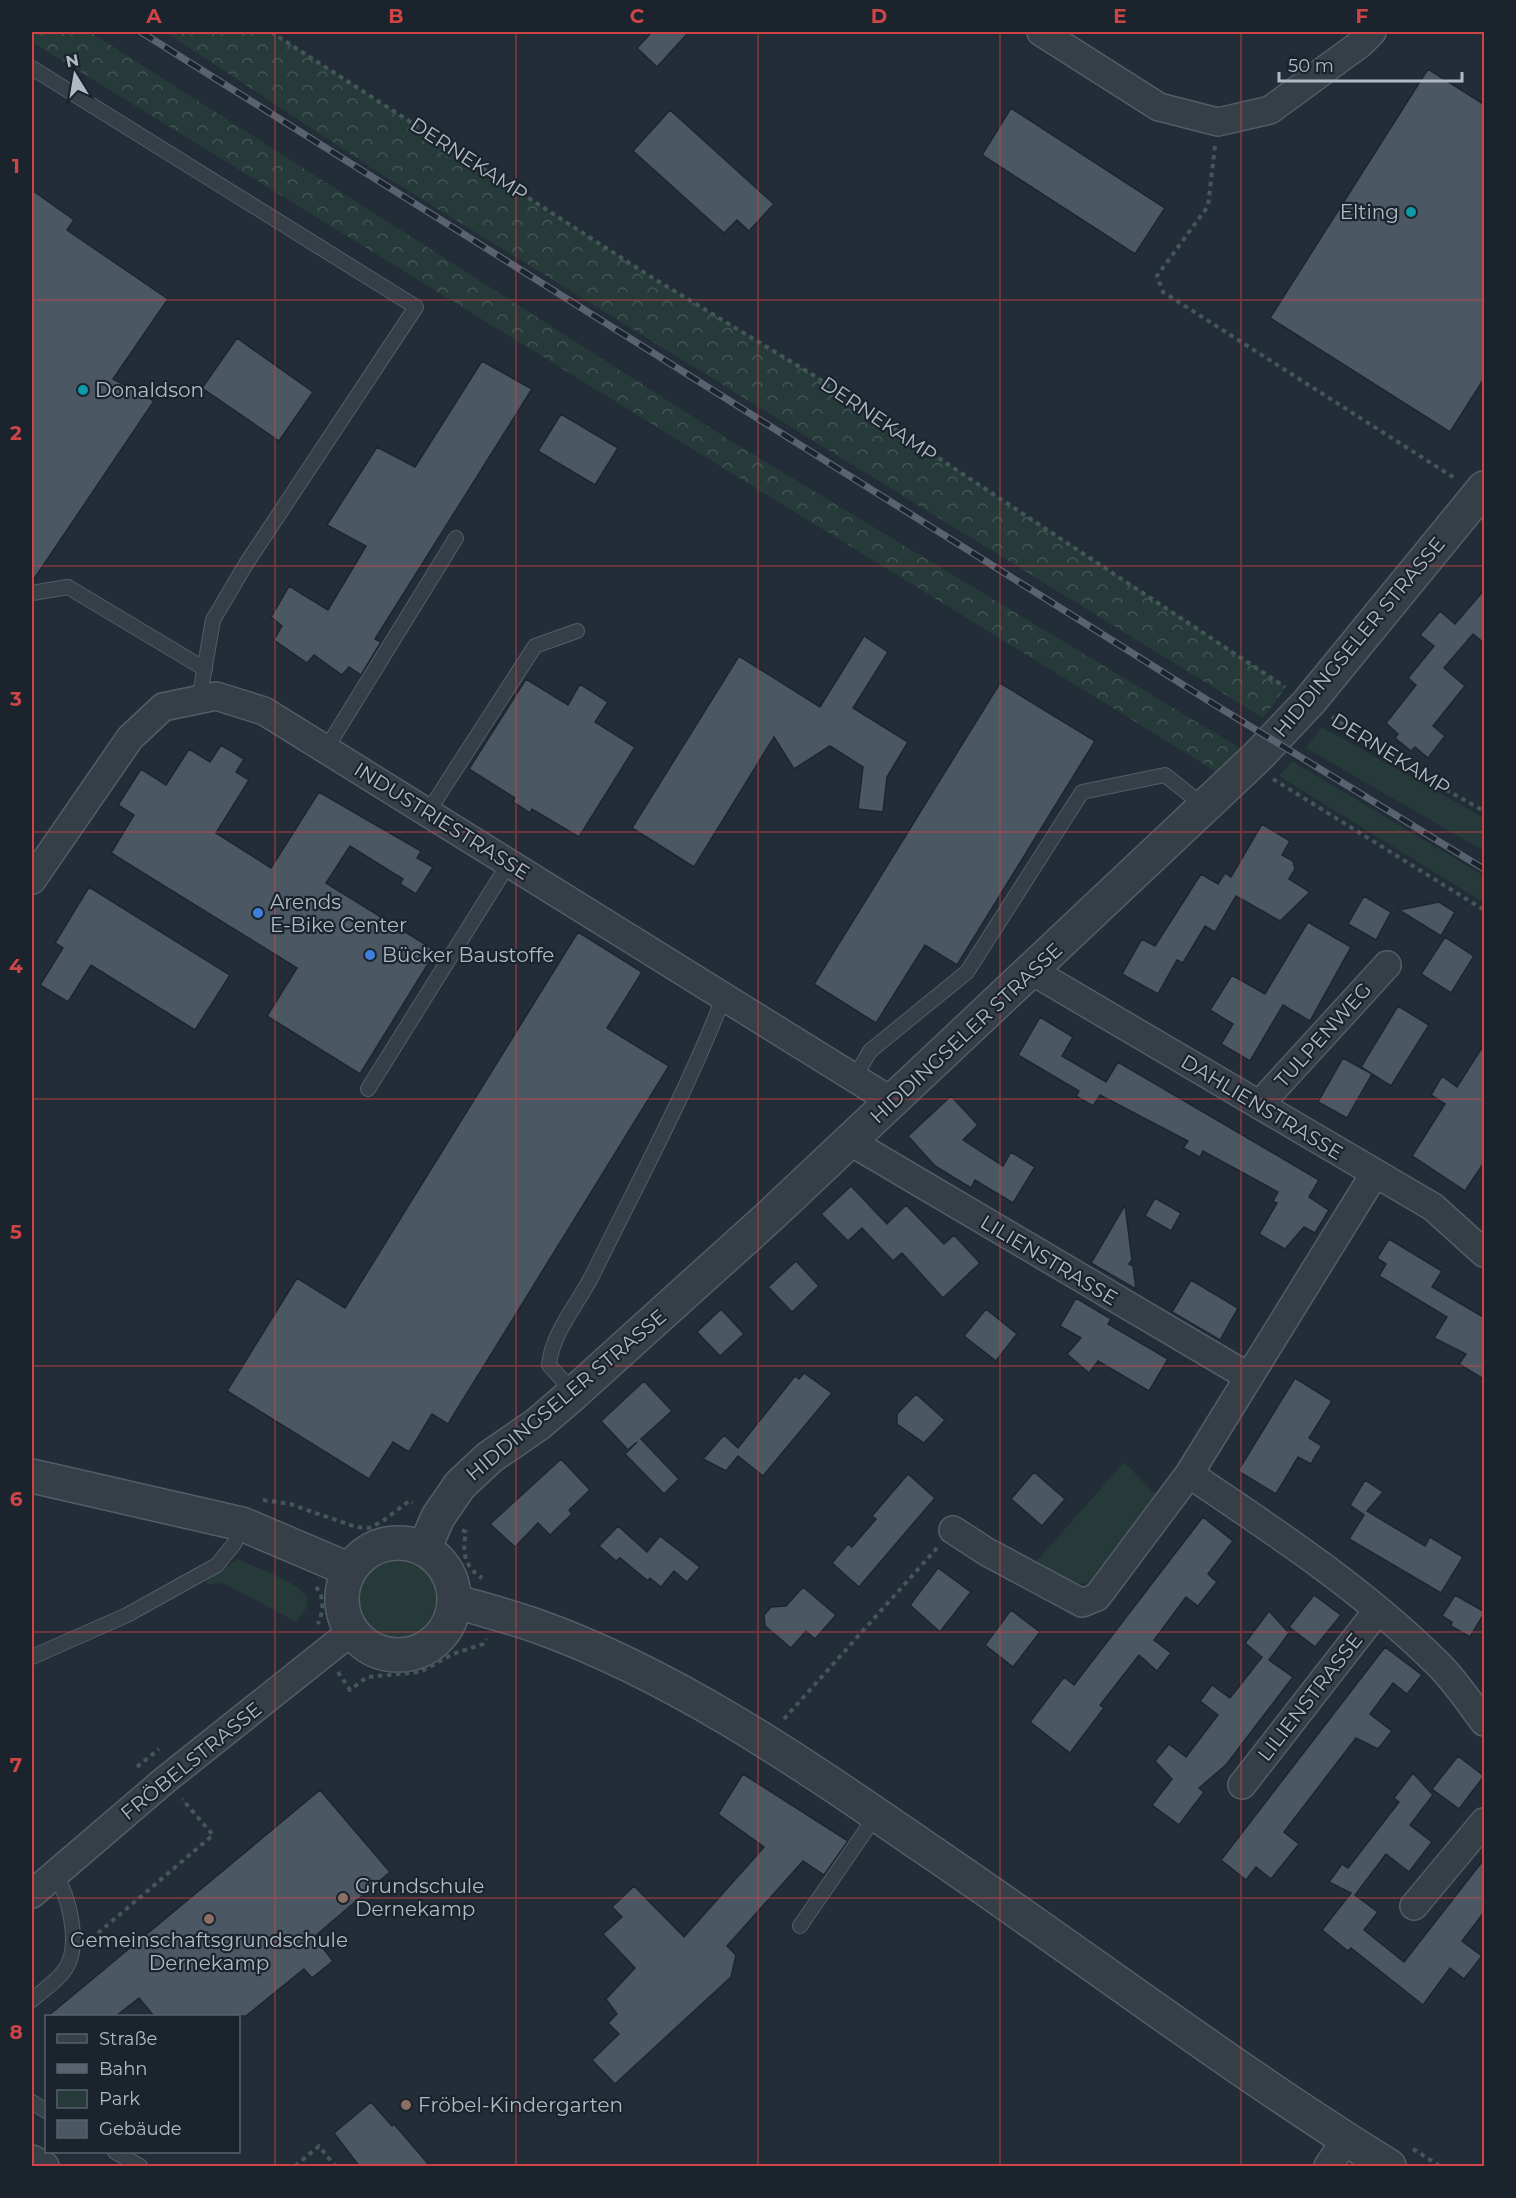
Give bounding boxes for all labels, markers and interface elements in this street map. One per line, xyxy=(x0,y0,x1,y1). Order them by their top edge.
text: A xyxy=(145,4,162,28)
text: B xyxy=(388,4,404,28)
text: C xyxy=(630,4,645,28)
text: D xyxy=(871,4,887,28)
text: E xyxy=(1113,4,1127,28)
text: F xyxy=(1356,4,1369,28)
north arrow xyxy=(45,45,105,105)
scale bar xyxy=(1279,45,1462,83)
text: N xyxy=(64,50,80,71)
text: 50 m xyxy=(1288,55,1334,77)
street label: DERNEKAMP xyxy=(406,112,532,206)
text: 1 xyxy=(12,154,20,178)
place label: Elting xyxy=(1340,200,1399,224)
marker: Elting xyxy=(1404,205,1418,219)
street label: DERNEKAMP xyxy=(816,371,942,467)
place label: Donaldson xyxy=(95,378,204,402)
marker: Donaldson xyxy=(76,383,90,397)
text: 2 xyxy=(10,421,22,445)
street label: HIDDINGSELER STRASSE xyxy=(1268,532,1450,742)
text: 3 xyxy=(9,687,22,711)
street label: DERNEKAMP xyxy=(1327,708,1455,800)
street label: INDUSTRIESTRASSE xyxy=(350,757,534,885)
place label: Arends E-Bike Center xyxy=(270,890,407,937)
marker: Arends E-Bike Center xyxy=(251,906,265,920)
street label: HIDDINGSELER STRASSE xyxy=(865,938,1067,1128)
place label: Bücker Baustoffe xyxy=(382,943,554,967)
marker: Bücker Baustoffe xyxy=(363,948,377,962)
text: 4 xyxy=(9,954,23,978)
street label: TULPENWEG xyxy=(1270,978,1376,1092)
street label: DAHLIENSTRASSE xyxy=(1177,1049,1347,1165)
street label: LILIENSTRASSE xyxy=(976,1210,1122,1310)
text: 5 xyxy=(10,1220,22,1244)
street label: HIDDINGSELER STRASSE xyxy=(461,1304,671,1486)
text: 6 xyxy=(10,1487,23,1511)
street label: LILIENSTRASSE xyxy=(1253,1628,1367,1766)
street label: FRÖBELSTRASSE xyxy=(116,1697,266,1825)
text: 7 xyxy=(10,1753,22,1777)
place label: Grundschule Dernekamp xyxy=(355,1874,484,1921)
marker: Grundschule Dernekamp xyxy=(336,1891,350,1905)
marker: Gemeinschaftsgrundschule Dernekamp xyxy=(202,1912,216,1926)
place label: Gemeinschaftsgrundschule Dernekamp xyxy=(70,1928,348,1975)
legend xyxy=(45,2015,240,2153)
text: 8 xyxy=(9,2020,23,2044)
text: Straße xyxy=(99,2028,158,2050)
text: Bahn xyxy=(99,2058,148,2080)
text: Park xyxy=(99,2088,140,2110)
place label: Fröbel-Kindergarten xyxy=(418,2093,623,2117)
marker: Fröbel-Kindergarten xyxy=(399,2098,413,2112)
text: Gebäude xyxy=(99,2118,182,2140)

